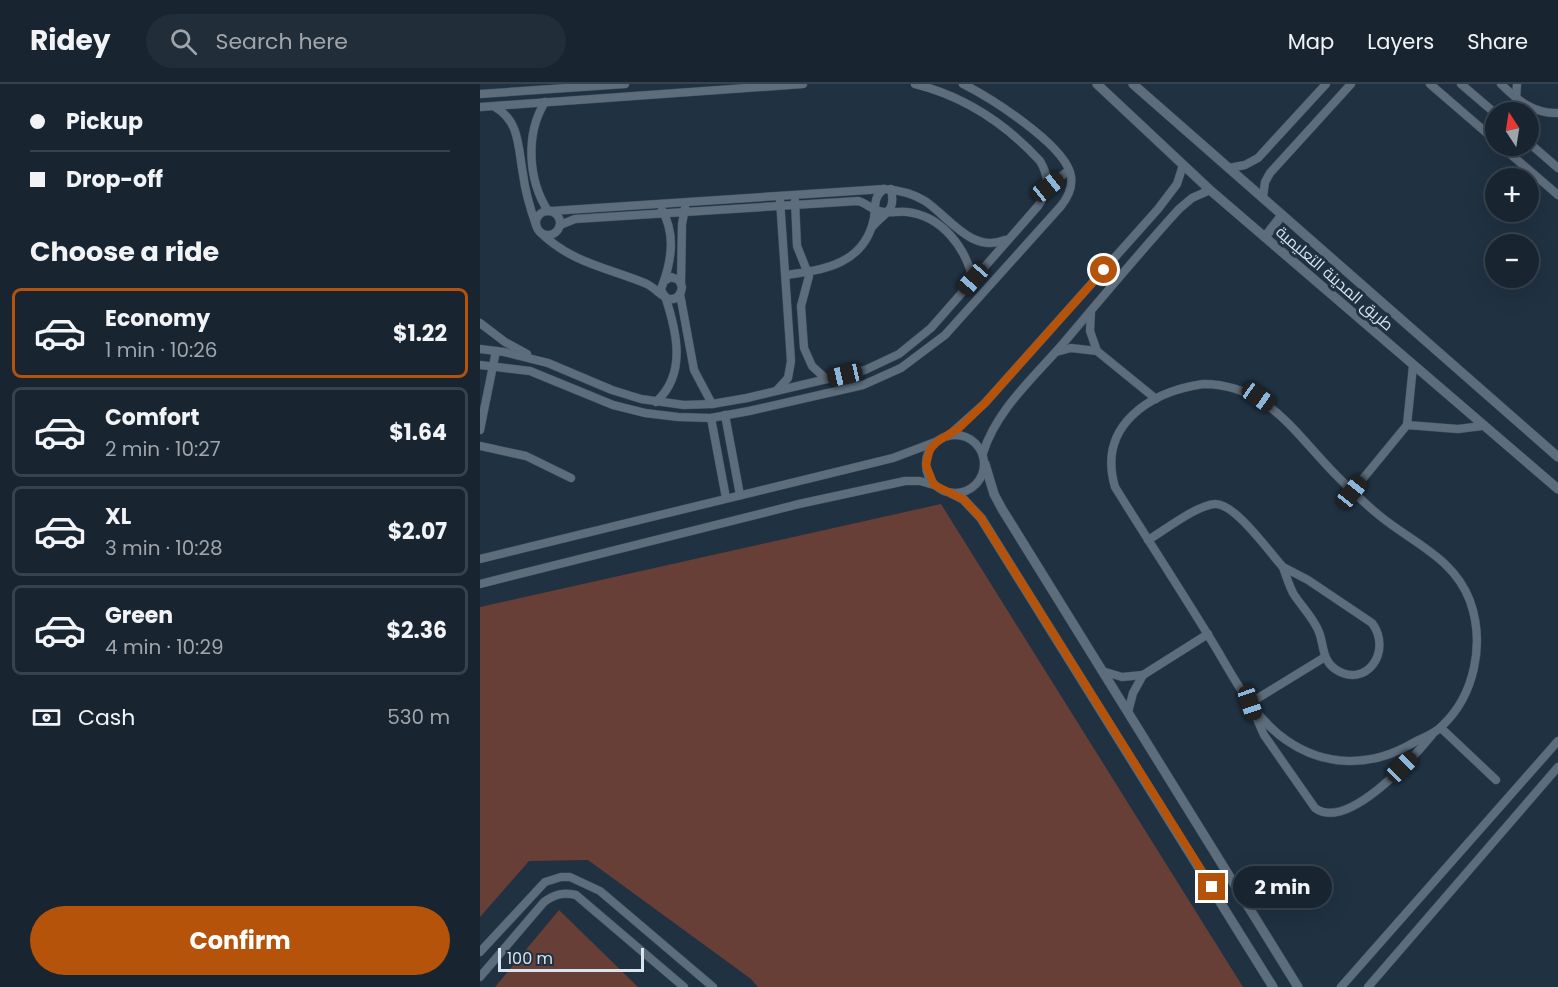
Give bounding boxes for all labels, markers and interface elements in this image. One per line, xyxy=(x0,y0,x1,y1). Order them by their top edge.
search box xyxy=(146,14,566,68)
text: Ridey xyxy=(30,21,110,60)
icon: search xyxy=(167,25,200,58)
text: Search here xyxy=(215,26,348,57)
text: Map xyxy=(1288,27,1334,56)
text: Layers xyxy=(1367,27,1434,56)
text: Share xyxy=(1467,27,1528,56)
north arrow xyxy=(1485,102,1539,156)
map controls xyxy=(1485,102,1539,288)
text: Pickup xyxy=(66,106,143,137)
text: Drop-off xyxy=(66,164,163,195)
button: + xyxy=(1485,168,1539,222)
car xyxy=(1028,169,1068,205)
street label: طريق المدينة التعليمية xyxy=(1271,221,1399,336)
text: Choose a ride xyxy=(30,233,219,270)
button: − xyxy=(1485,234,1539,288)
route start xyxy=(1090,256,1117,283)
car xyxy=(954,260,992,298)
text: Economy xyxy=(105,303,210,334)
icon: car xyxy=(33,306,87,360)
text: $1.22 xyxy=(393,318,447,349)
text: 1 min · 10:26 xyxy=(105,336,217,364)
car xyxy=(825,362,865,388)
car xyxy=(1238,379,1278,415)
text: Comfort xyxy=(105,402,199,433)
icon: car xyxy=(33,405,87,459)
text: $1.64 xyxy=(389,417,447,448)
text: 2 min · 10:27 xyxy=(105,435,221,463)
car xyxy=(1334,472,1370,512)
text: XL xyxy=(105,501,131,532)
icon: car xyxy=(33,504,87,558)
text: $2.07 xyxy=(388,516,447,547)
text: 3 min · 10:28 xyxy=(105,534,223,562)
text: Green xyxy=(105,600,173,631)
icon: car xyxy=(33,603,87,657)
text: $2.36 xyxy=(386,615,447,646)
text: 4 min · 10:29 xyxy=(105,633,223,661)
car xyxy=(1236,683,1264,723)
icon: cash xyxy=(30,701,63,734)
text: Cash xyxy=(78,702,135,733)
text: 530 m xyxy=(387,703,450,731)
car xyxy=(1383,748,1421,786)
callout: 2 min xyxy=(1233,866,1332,908)
route end xyxy=(1198,873,1225,900)
text: 2 min xyxy=(1254,873,1311,901)
button: Confirm xyxy=(30,906,450,975)
scale bar xyxy=(498,945,644,972)
text: 100 m xyxy=(507,947,553,970)

